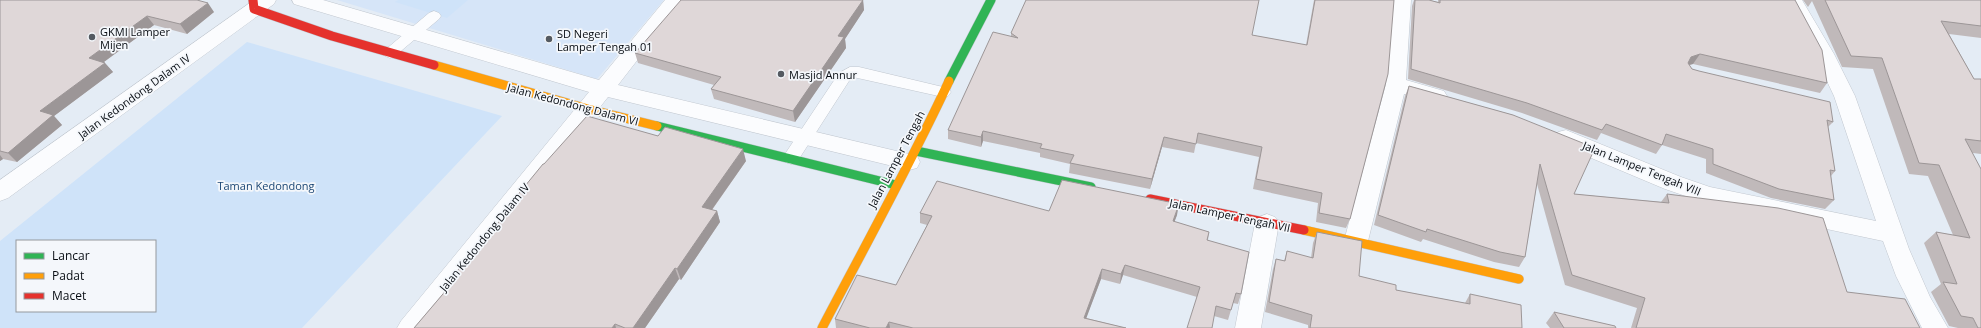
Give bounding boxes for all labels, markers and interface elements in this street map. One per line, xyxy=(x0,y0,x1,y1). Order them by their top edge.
place label: GKMI Lamper Mijen xyxy=(100,24,171,52)
place label: SD Negeri Lamper Tengah 01 xyxy=(557,26,653,54)
marker: GKMI Lamper Mijen xyxy=(87,32,97,42)
marker: SD Negeri Lamper Tengah 01 xyxy=(544,34,554,44)
street label: Jalan Kedondong Dalam IV xyxy=(74,50,193,142)
place label: Masjid Annur xyxy=(789,67,858,82)
marker: Masjid Annur xyxy=(776,69,786,79)
street label: Jalan Kedondong Dalam VI xyxy=(505,79,640,129)
street label: Jalan Lamper Tengah xyxy=(864,108,928,211)
street label: Jalan Lamper Tengah VIII xyxy=(1580,137,1703,199)
park label: Taman Kedondong xyxy=(217,178,315,193)
street label: Jalan Kedondong Dalam IV xyxy=(435,179,533,295)
street label: Jalan Lamper Tengah VII xyxy=(1167,195,1292,235)
legend xyxy=(16,240,156,312)
text: Lancar xyxy=(52,247,90,264)
text: Padat xyxy=(52,267,84,284)
text: Macet xyxy=(52,287,86,304)

